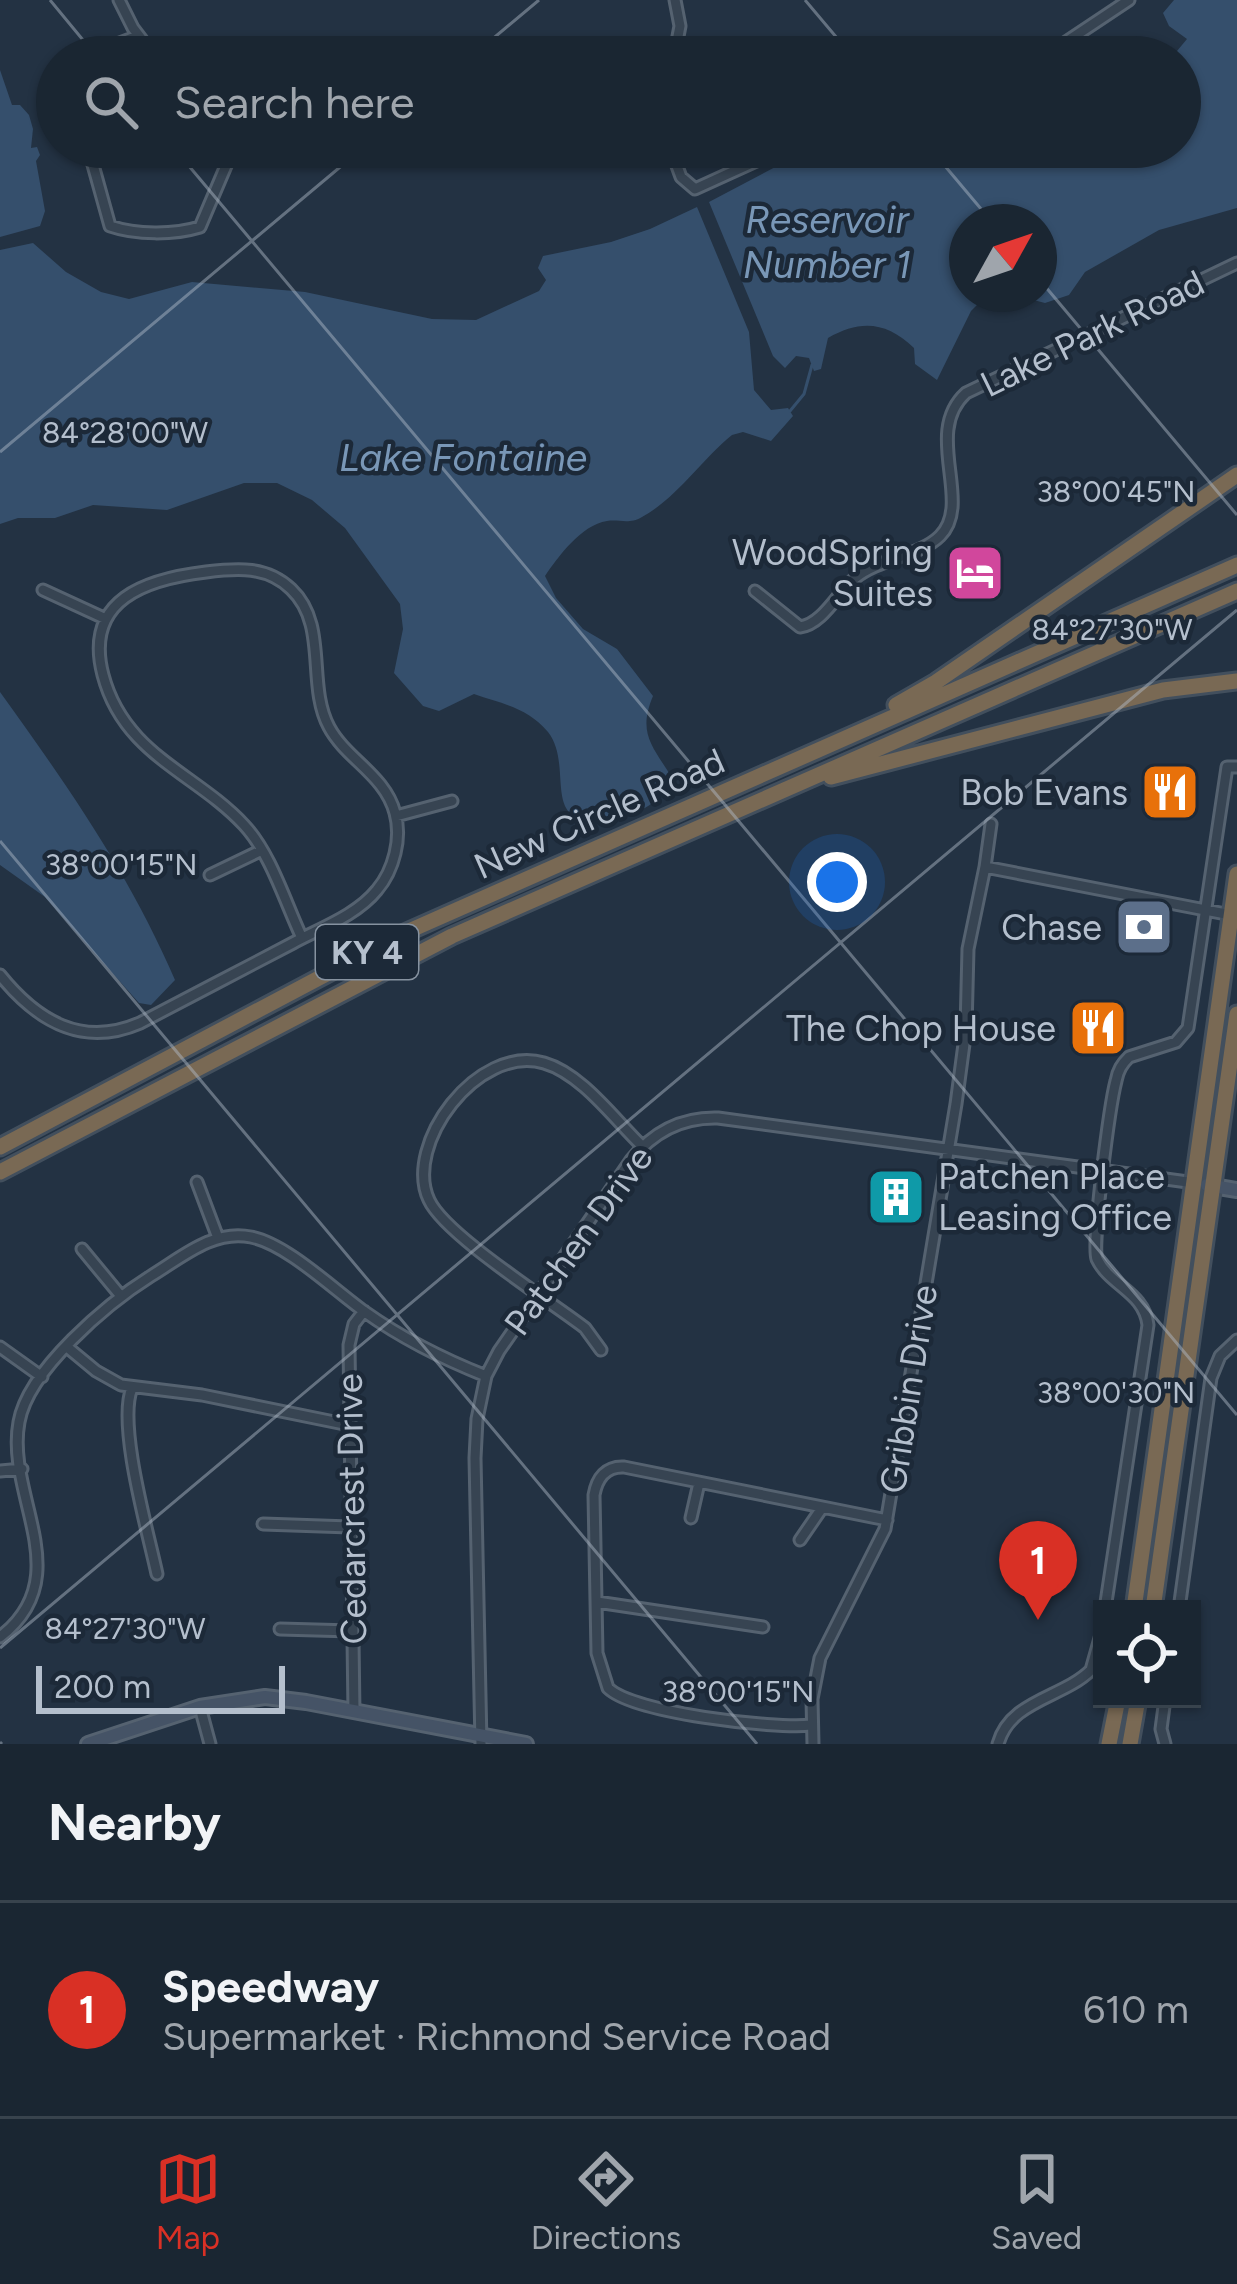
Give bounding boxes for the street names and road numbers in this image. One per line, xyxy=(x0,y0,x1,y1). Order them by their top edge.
street label: Lake Park Road xyxy=(974,261,1211,406)
street label: New Circle Road xyxy=(467,739,731,888)
road number: KY 4 xyxy=(316,925,418,979)
street label: Patchen Drive xyxy=(495,1137,662,1343)
street label: Gribbin Drive xyxy=(871,1282,946,1496)
street label: Cedarcrest Drive xyxy=(328,1373,375,1645)

